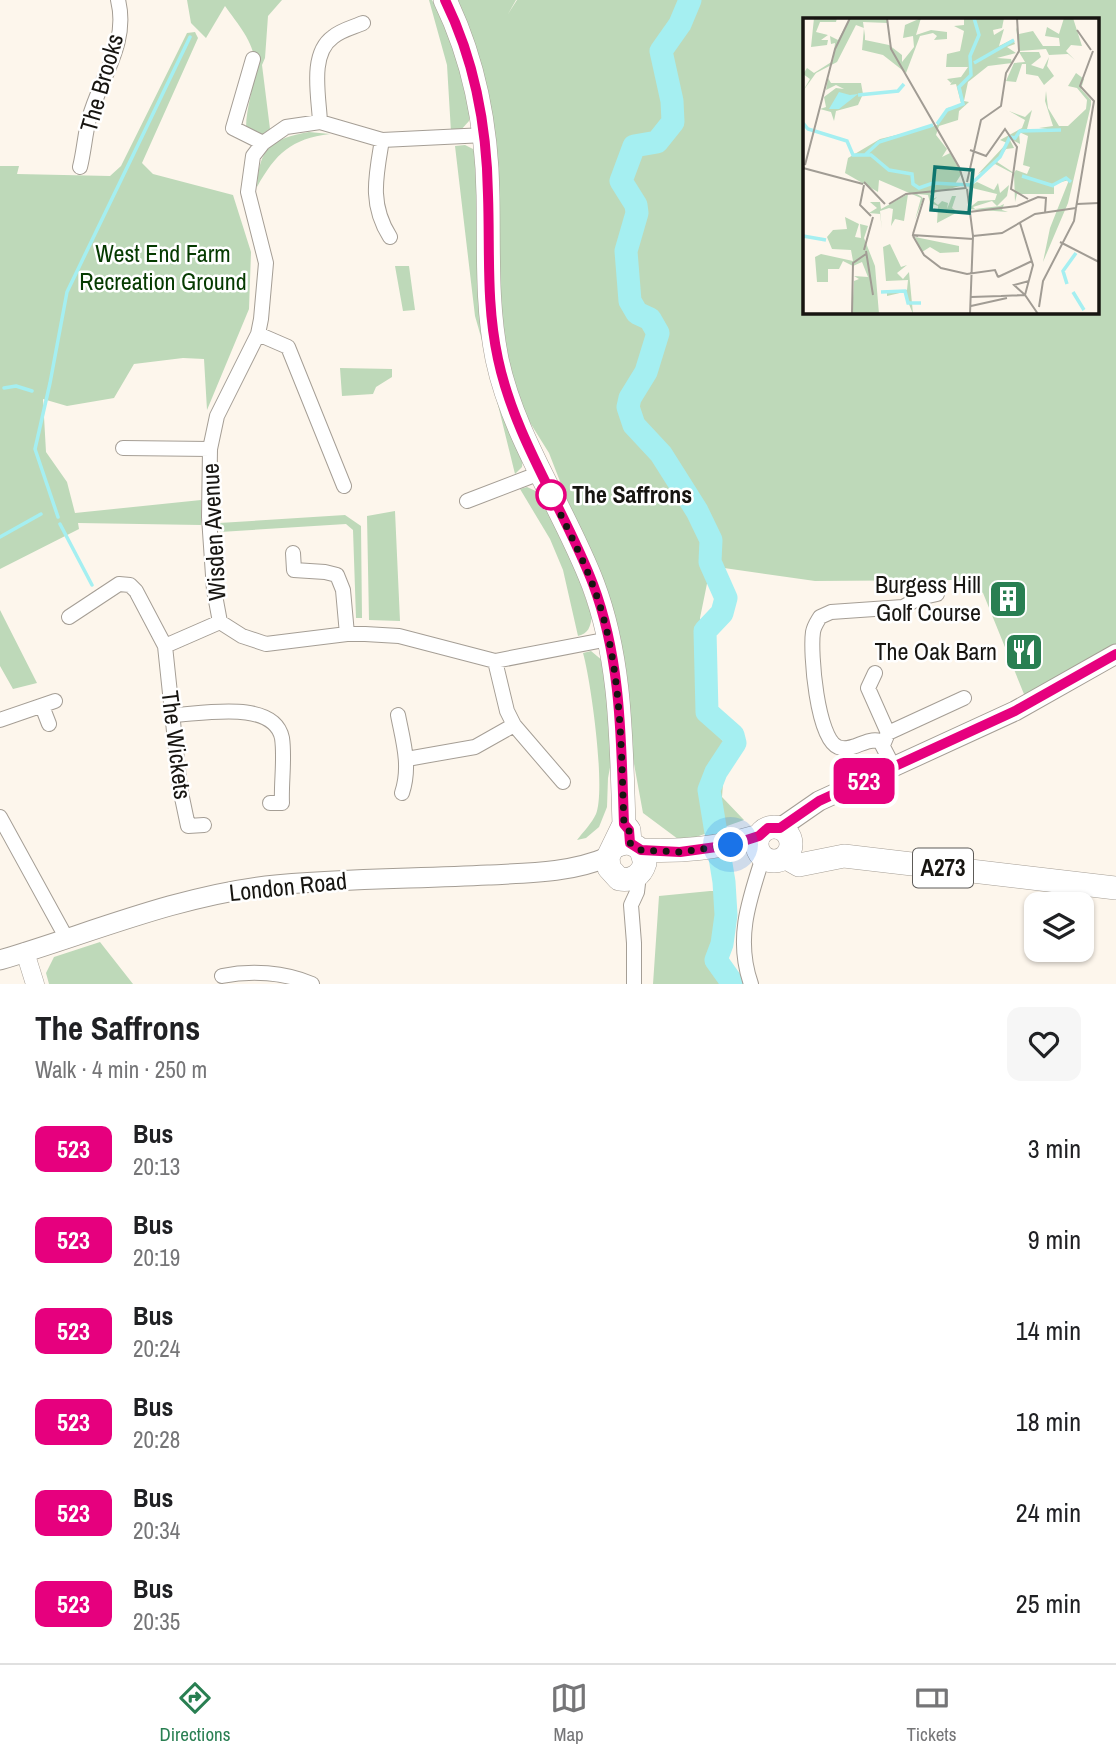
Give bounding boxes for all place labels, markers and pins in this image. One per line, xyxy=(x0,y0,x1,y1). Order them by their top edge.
place label: The Saffrons xyxy=(572,478,692,510)
marker: The Saffrons xyxy=(536,480,566,510)
place label: Burgess Hill Golf Course xyxy=(875,568,981,628)
building icon: Burgess Hill Golf Course xyxy=(987,578,1029,620)
restaurant icon: The Oak Barn xyxy=(1003,631,1045,673)
place label: The Oak Barn xyxy=(874,635,997,667)

